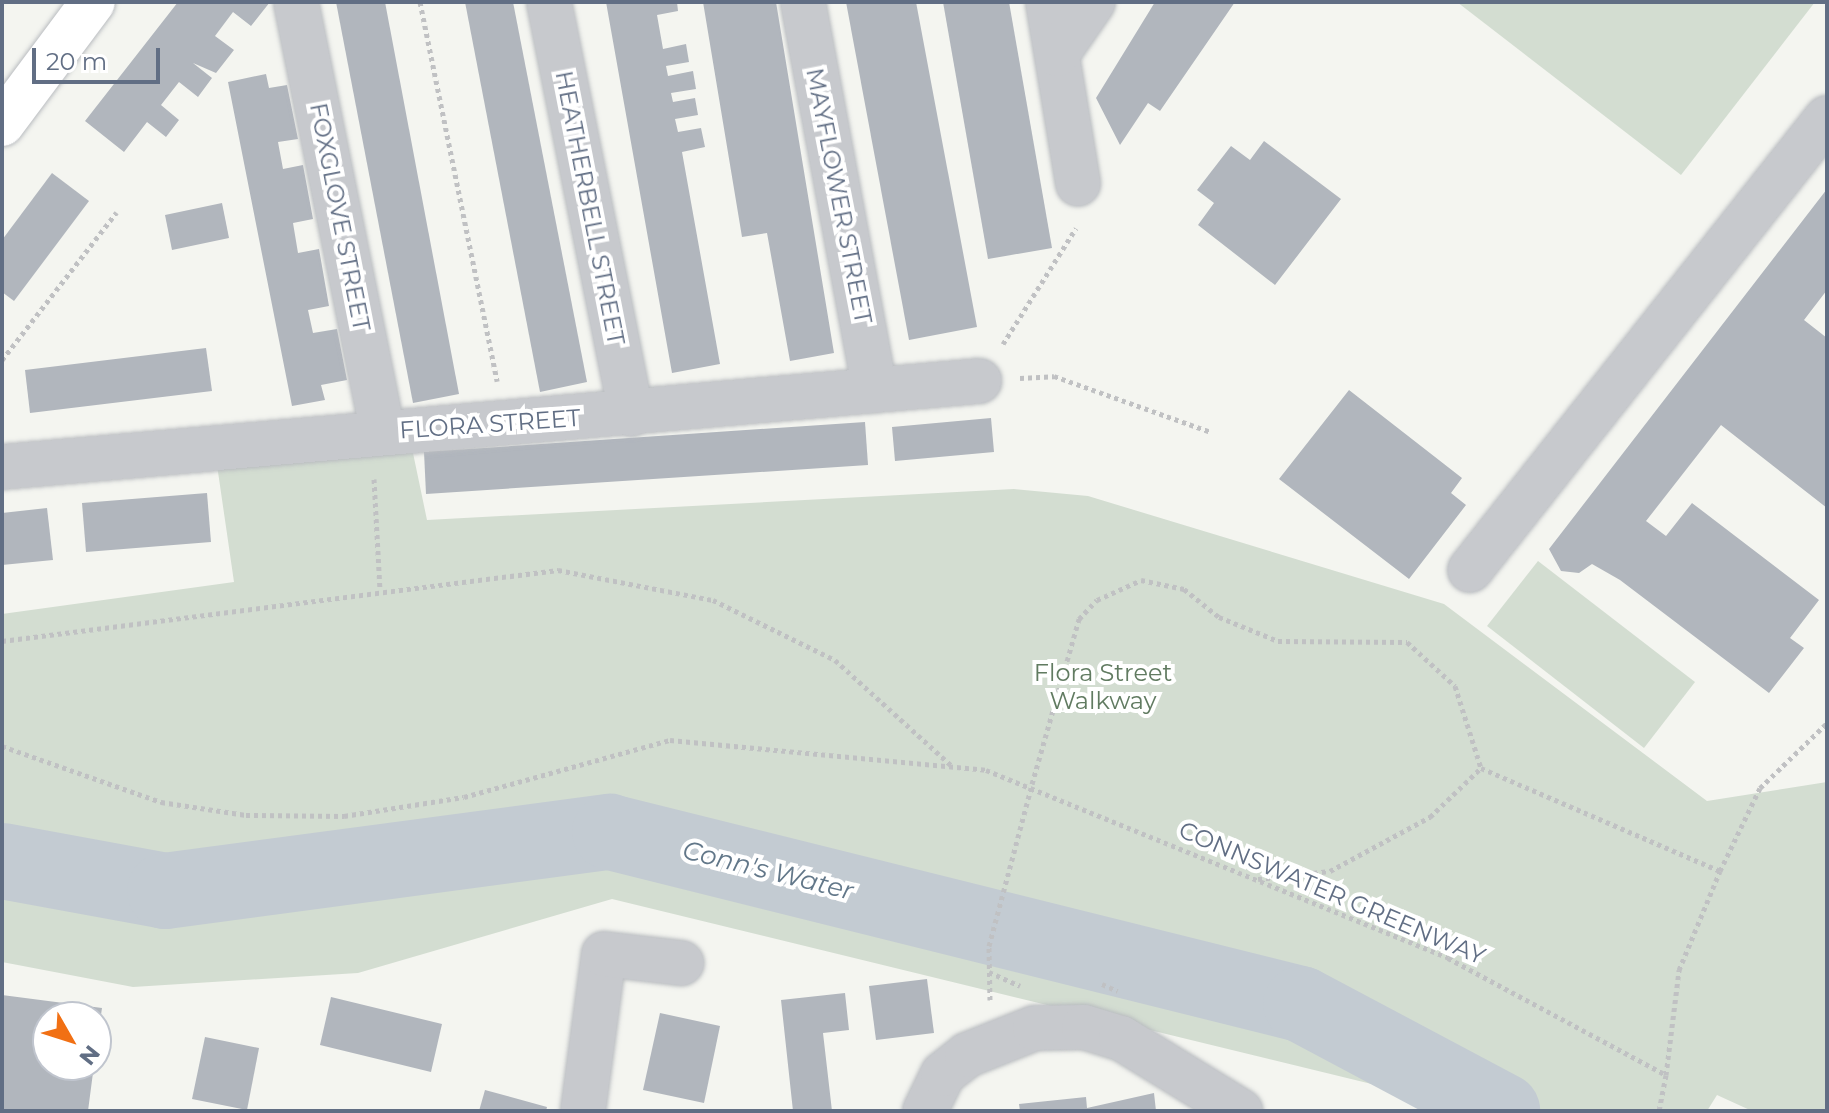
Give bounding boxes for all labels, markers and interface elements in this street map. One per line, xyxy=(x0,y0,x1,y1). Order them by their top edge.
scale bar xyxy=(36,32,164,82)
text: 20 m xyxy=(46,47,107,76)
street label: MAYFLOWER STREET xyxy=(800,66,878,326)
street label: HEATHERBELL STREET xyxy=(549,68,631,348)
street label: FOXGLOVE STREET xyxy=(304,100,376,334)
street label: FLORA STREET xyxy=(398,403,582,445)
park label: Flora Street Walkway xyxy=(1034,659,1172,715)
street label: CONNSWATER GREENWAY xyxy=(1174,815,1490,971)
water label: Conn's Water xyxy=(679,835,857,907)
north arrow xyxy=(32,1001,112,1081)
text: N xyxy=(73,1040,106,1071)

